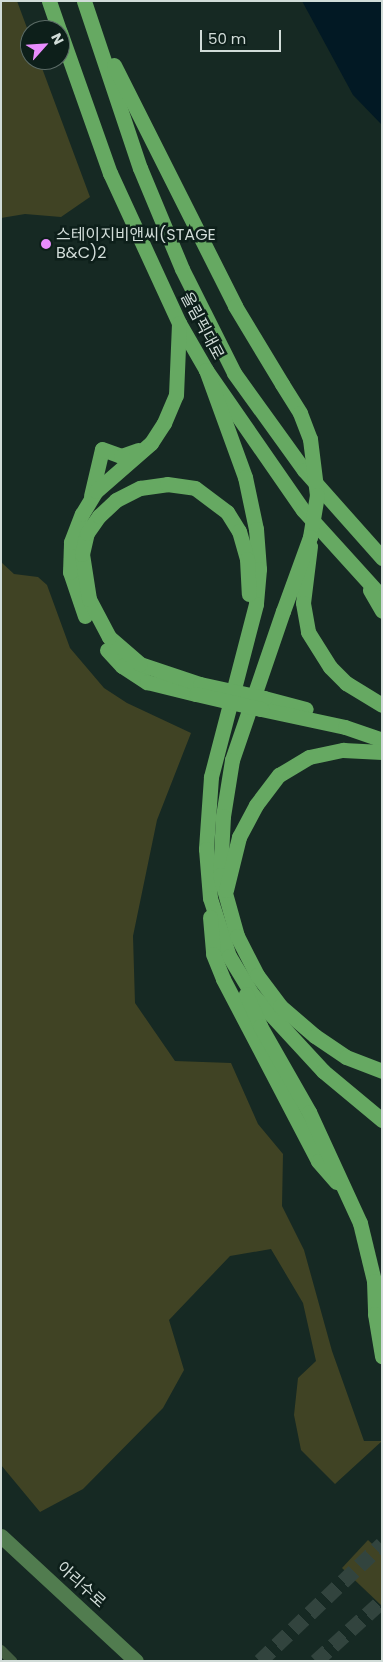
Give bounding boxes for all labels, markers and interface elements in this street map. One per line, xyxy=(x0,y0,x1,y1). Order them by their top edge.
north arrow xyxy=(20,20,70,70)
scale bar xyxy=(203,20,284,52)
text: 50 m xyxy=(208,28,246,49)
text: N xyxy=(46,30,69,48)
place label: 스테이지비앤씨(STAGE B&C)2 xyxy=(56,225,216,263)
marker: 스테이지비앤씨(STAGE B&C)2 xyxy=(40,238,52,250)
street label: 올림픽대로 xyxy=(176,289,228,363)
street label: 아리수로 xyxy=(53,1558,109,1612)

